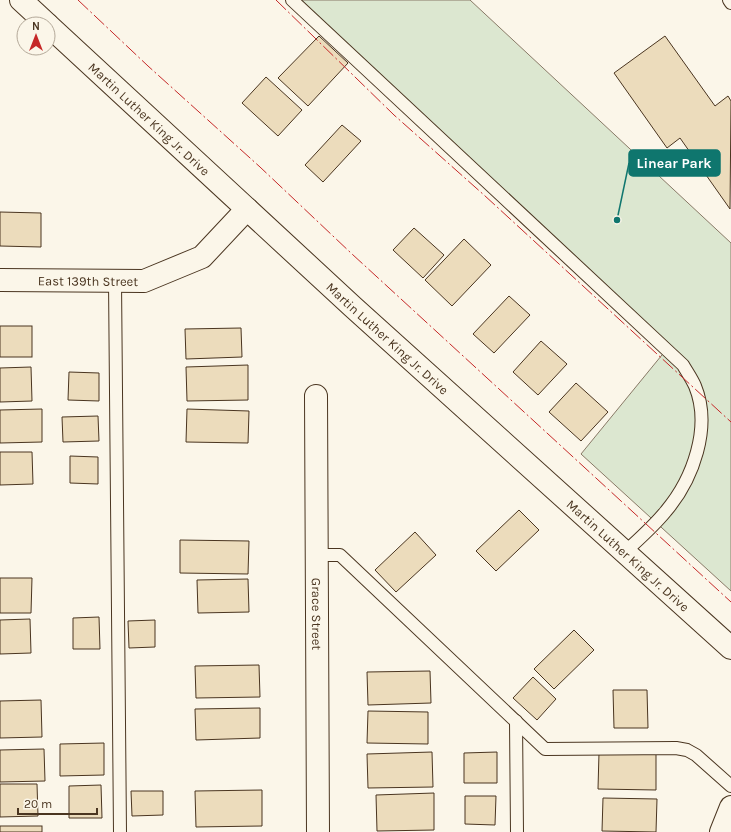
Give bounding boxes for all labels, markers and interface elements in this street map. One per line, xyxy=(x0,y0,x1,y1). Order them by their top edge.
north arrow xyxy=(16,16,56,56)
text: N xyxy=(32,20,40,33)
street label: Martin Luther King Jr. Drive xyxy=(85,59,213,179)
callout: Linear Park xyxy=(629,150,720,176)
text: Linear Park xyxy=(637,155,712,172)
street label: East 139th Street xyxy=(38,273,138,289)
street label: Martin Luther King Jr. Drive xyxy=(323,279,452,398)
street label: Martin Luther King Jr. Drive xyxy=(564,497,692,615)
street label: Grace Street xyxy=(309,578,324,650)
scale bar xyxy=(18,790,97,816)
text: 20 m xyxy=(24,797,52,811)

